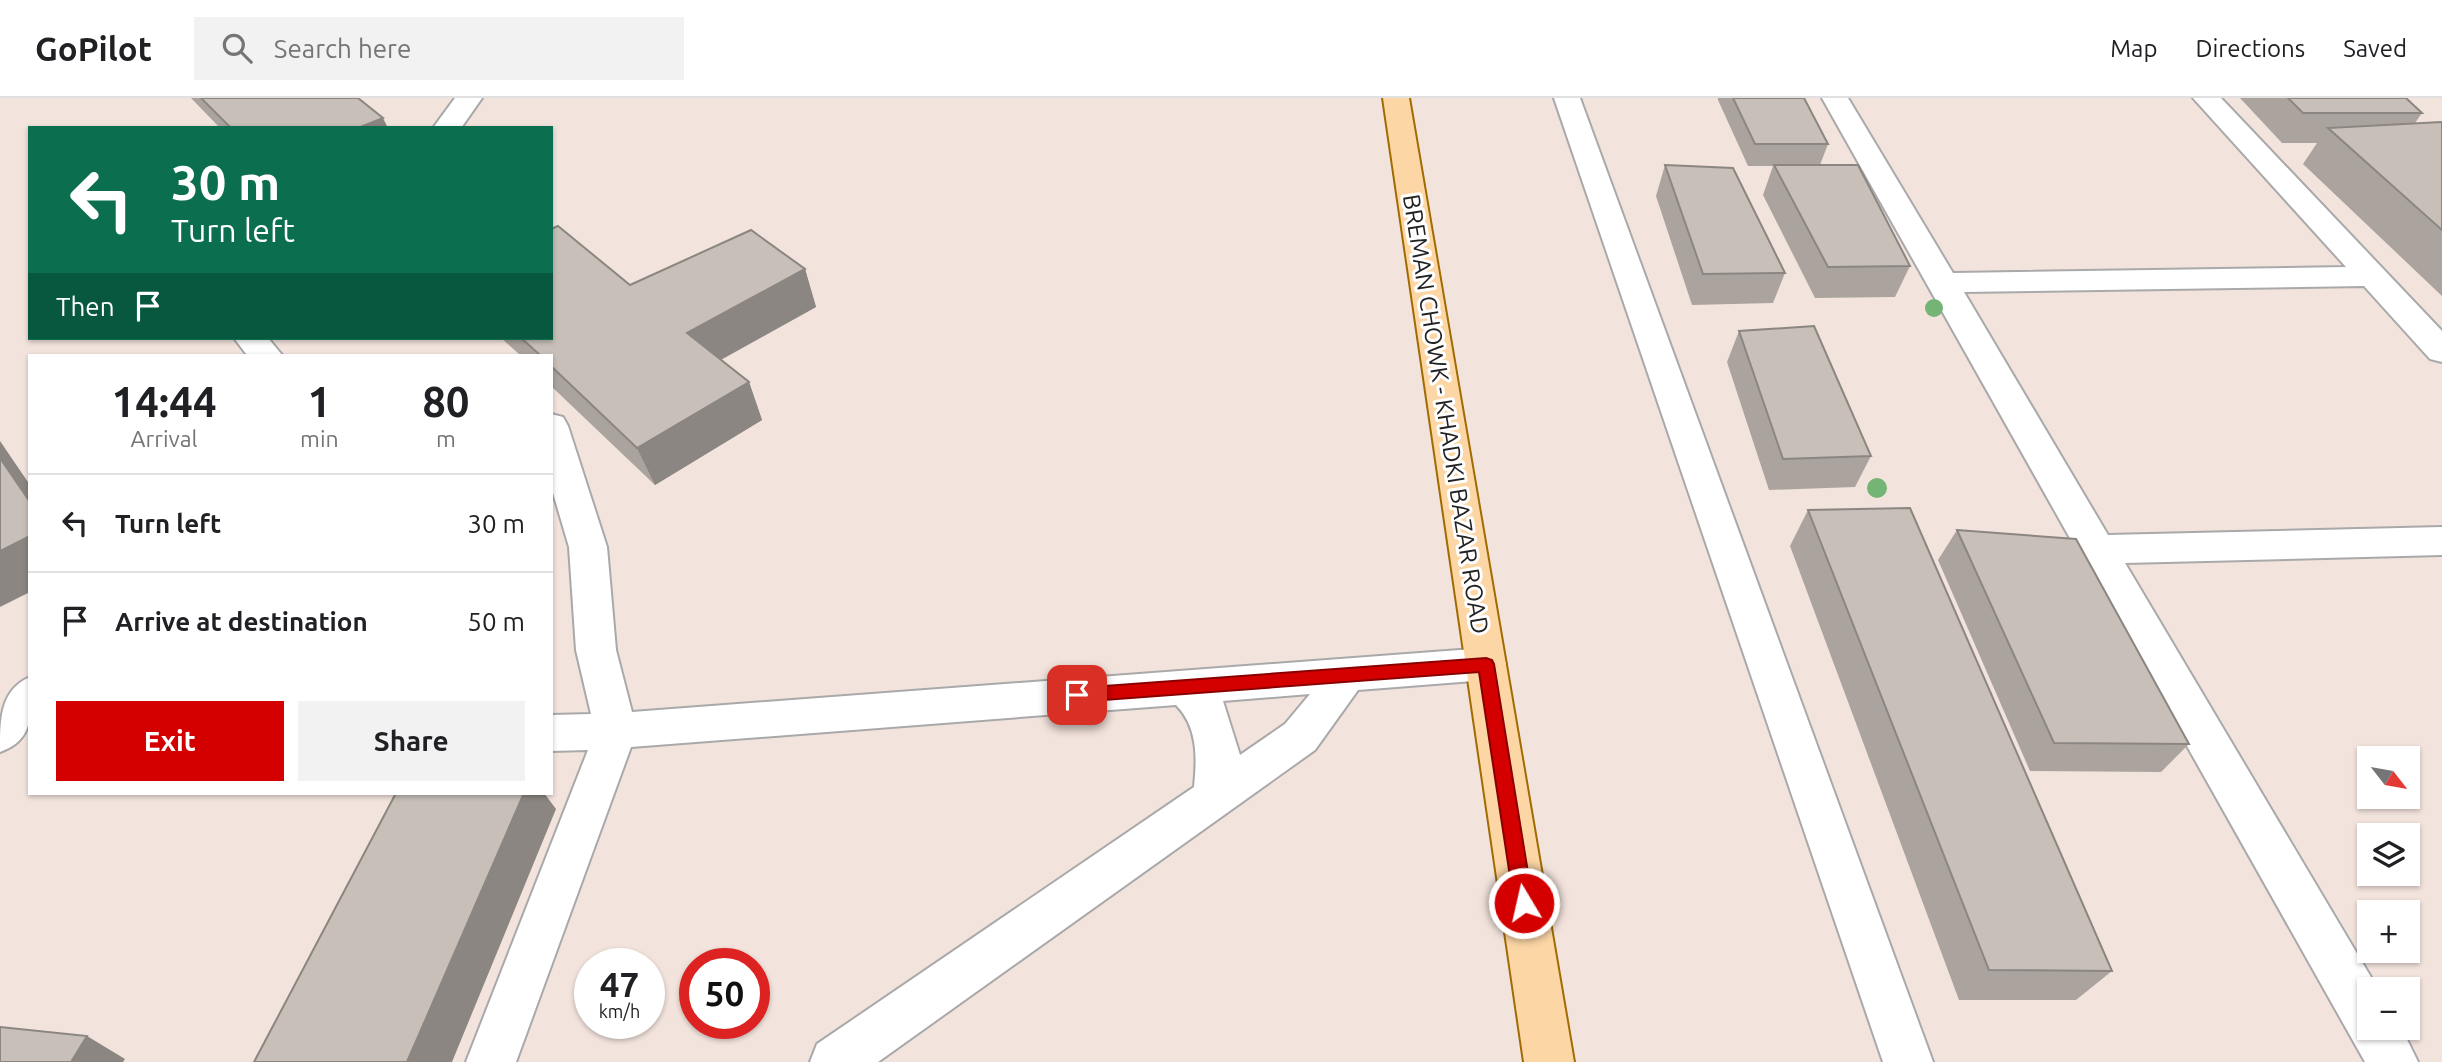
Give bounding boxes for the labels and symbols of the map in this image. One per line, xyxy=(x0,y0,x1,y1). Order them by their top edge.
street label: BREMAN CHOWK - KHADKI BAZAR ROAD xyxy=(1398,192,1494,636)
pin xyxy=(1047,665,1107,725)
north arrow xyxy=(2357,746,2420,808)
position arrow xyxy=(1487,866,1561,940)
speed limit sign: 50 xyxy=(679,948,770,1039)

